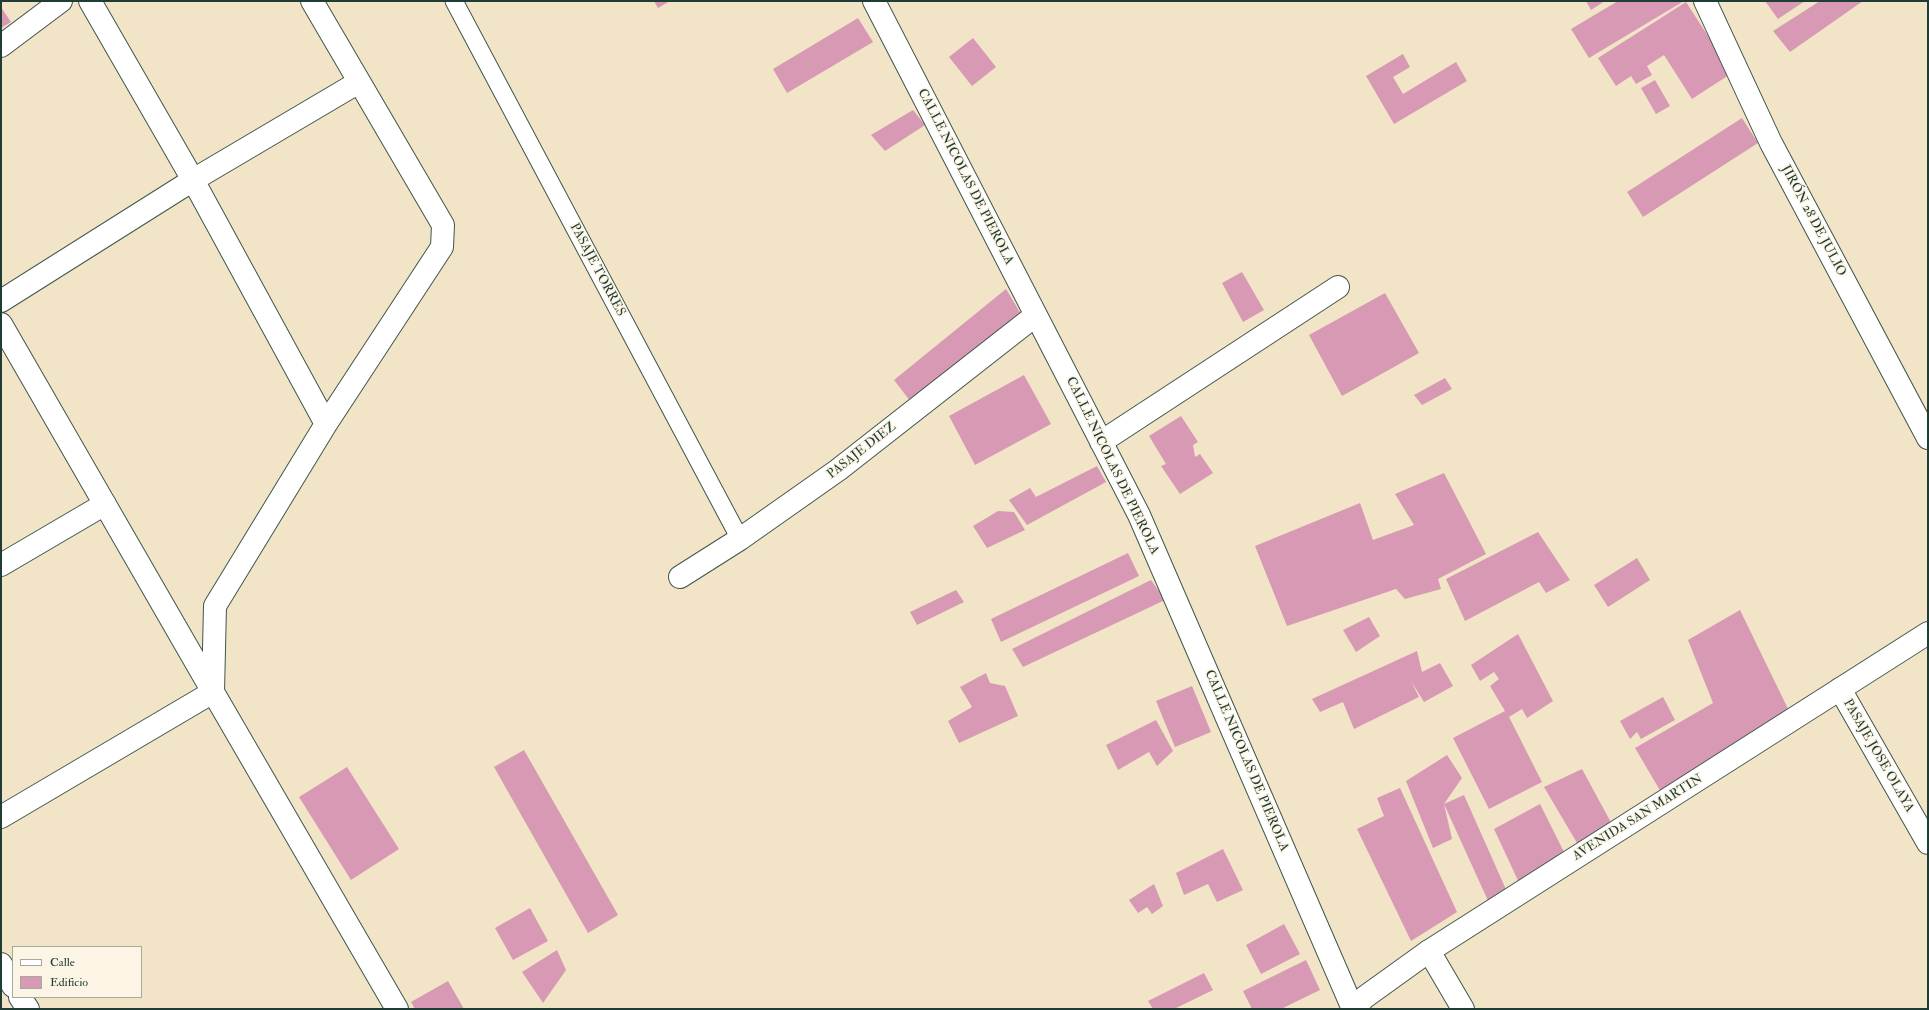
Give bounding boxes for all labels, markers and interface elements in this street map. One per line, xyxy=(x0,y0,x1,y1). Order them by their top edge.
street label: CALLE NICOLAS DE PIEROLA xyxy=(914,86,1016,268)
street label: JIRÓN 28 DE JULIO xyxy=(1777,163,1849,279)
street label: PASAJE TORRES xyxy=(566,221,628,319)
street label: CALLE NICOLAS DE PIEROLA xyxy=(1062,375,1162,557)
street label: PASAJE DIEZ xyxy=(825,419,899,483)
street label: CALLE NICOLAS DE PIEROLA xyxy=(1201,668,1291,854)
street label: PASAJE JOSE OLAYA xyxy=(1839,697,1917,815)
street label: AVENIDA SAN MARTIN xyxy=(1570,771,1706,865)
legend xyxy=(12,946,142,998)
text: Calle xyxy=(50,955,75,970)
text: Edificio xyxy=(50,975,88,990)

